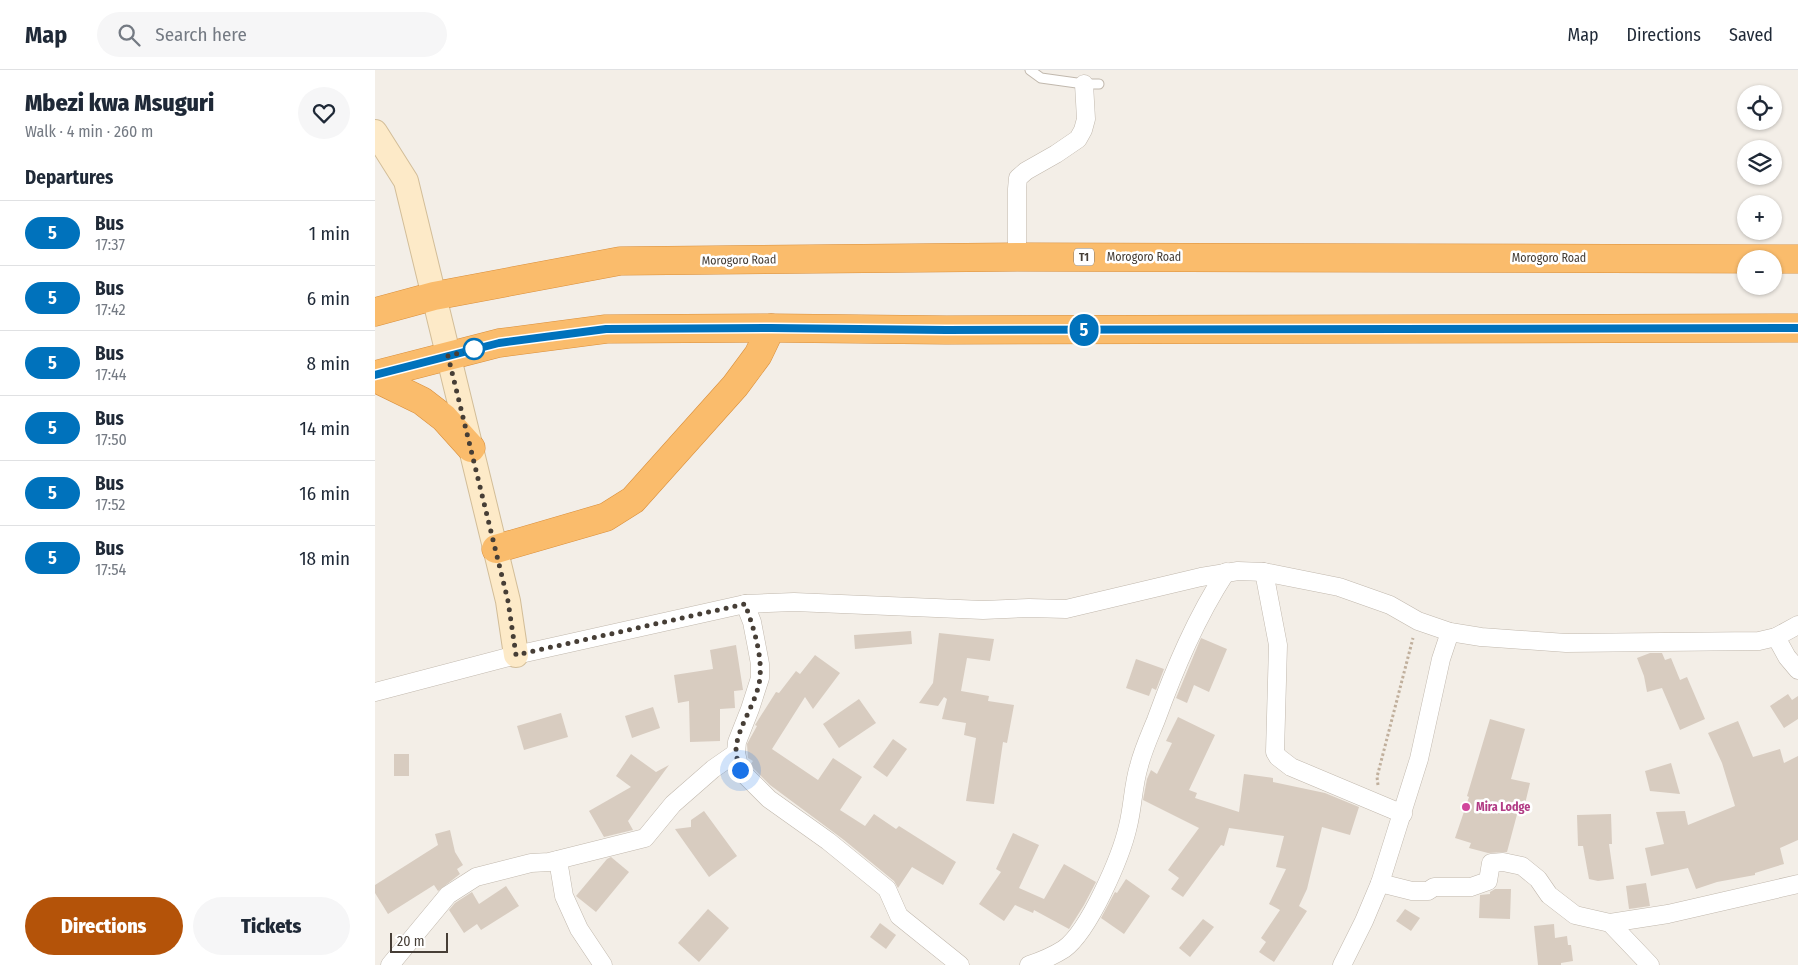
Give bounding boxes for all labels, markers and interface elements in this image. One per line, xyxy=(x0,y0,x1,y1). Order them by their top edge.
search box xyxy=(97,12,447,57)
text: Map xyxy=(25,21,67,49)
icon: search xyxy=(115,21,143,49)
text: Search here xyxy=(155,23,247,46)
text: Map xyxy=(1567,24,1599,46)
text: Directions xyxy=(1627,24,1701,46)
text: Saved xyxy=(1729,24,1773,46)
map controls xyxy=(1737,85,1782,295)
button: locate xyxy=(1737,85,1782,130)
button: heart xyxy=(298,87,350,139)
text: Mbezi kwa Msuguri xyxy=(25,89,214,117)
text: Walk · 4 min · 260 m xyxy=(25,122,153,141)
button: layers xyxy=(1737,140,1782,185)
text: Departures xyxy=(25,166,113,189)
button: + xyxy=(1737,195,1782,240)
text: Bus xyxy=(95,212,124,235)
text: 5 xyxy=(48,222,57,244)
text: 1 min xyxy=(309,222,350,245)
text: 17:37 xyxy=(95,235,125,254)
road number: T1 xyxy=(1074,248,1094,266)
street label: Morogoro Road xyxy=(1107,250,1181,264)
button: − xyxy=(1737,250,1782,295)
street label: Morogoro Road xyxy=(1512,251,1586,265)
street label: Morogoro Road xyxy=(702,252,776,268)
text: Bus xyxy=(95,277,124,300)
text: 5 xyxy=(48,287,57,309)
text: 6 min xyxy=(307,287,350,310)
text: 17:42 xyxy=(95,300,126,319)
line badge: 5 xyxy=(1068,314,1100,346)
text: 5 xyxy=(1080,319,1088,341)
unlabelled marker xyxy=(463,338,485,360)
text: Bus xyxy=(95,342,124,365)
text: 5 xyxy=(48,352,57,374)
text: 8 min xyxy=(307,352,350,375)
text: 17:44 xyxy=(95,365,127,384)
text: Bus xyxy=(95,407,124,430)
text: 5 xyxy=(48,417,57,439)
text: 14 min xyxy=(300,417,350,440)
text: 17:50 xyxy=(95,430,127,449)
text: Bus xyxy=(95,472,124,495)
text: 5 xyxy=(48,482,57,504)
text: 16 min xyxy=(299,482,350,505)
text: 17:52 xyxy=(95,495,125,514)
text: Bus xyxy=(95,537,124,560)
text: 5 xyxy=(48,547,57,569)
text: 18 min xyxy=(299,547,350,570)
text: 17:54 xyxy=(95,560,126,579)
your location xyxy=(728,758,753,783)
place label: Mira Lodge xyxy=(1476,800,1530,814)
marker: Mira Lodge xyxy=(1460,801,1472,813)
button: Directions xyxy=(25,897,183,955)
button: Tickets xyxy=(193,897,350,955)
scale bar xyxy=(390,930,447,953)
text: 20 m xyxy=(397,933,425,950)

